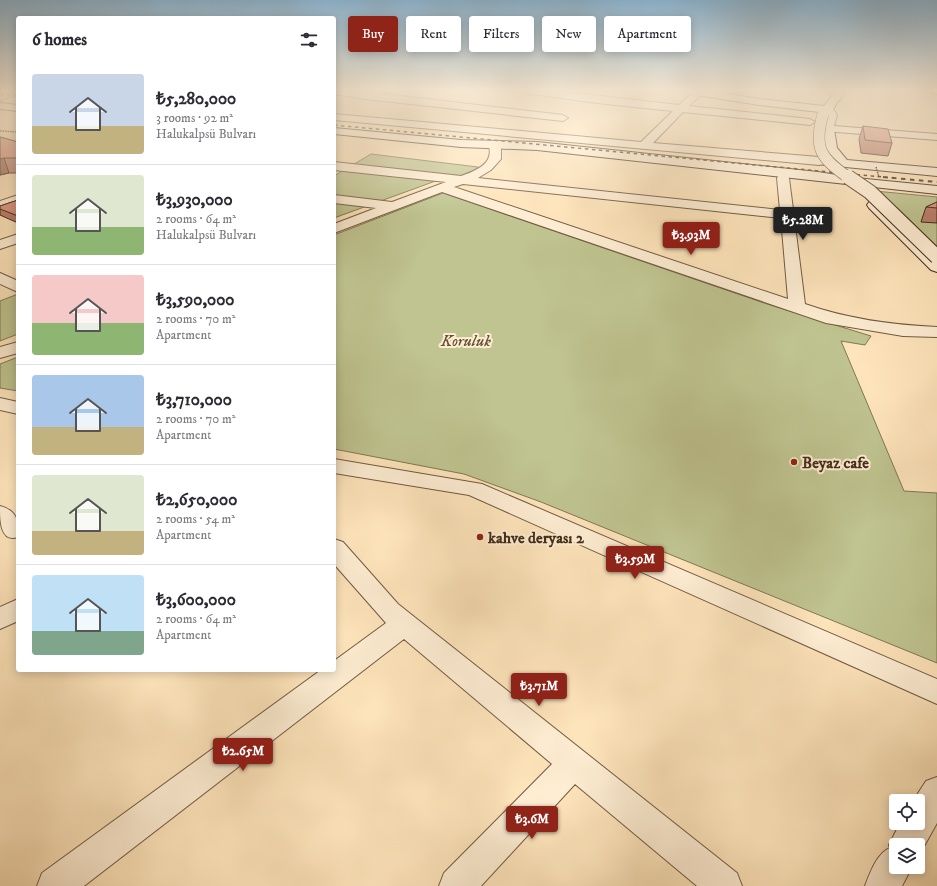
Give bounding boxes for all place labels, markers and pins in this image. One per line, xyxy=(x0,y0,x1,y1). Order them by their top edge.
pin: ₺5.28M xyxy=(770,207,836,241)
pin: ₺3.93M xyxy=(658,222,724,256)
place label: Beyaz cafe xyxy=(802,453,869,473)
marker: Beyaz cafe xyxy=(789,457,799,467)
place label: kahve deryası 2 xyxy=(487,528,585,548)
marker: kahve deryası 2 xyxy=(475,532,485,542)
pin: ₺3.59M xyxy=(602,546,668,580)
pin: ₺3.71M xyxy=(506,673,572,707)
pin: ₺2.65M xyxy=(210,738,276,772)
pin: ₺3.6M xyxy=(504,806,560,840)

